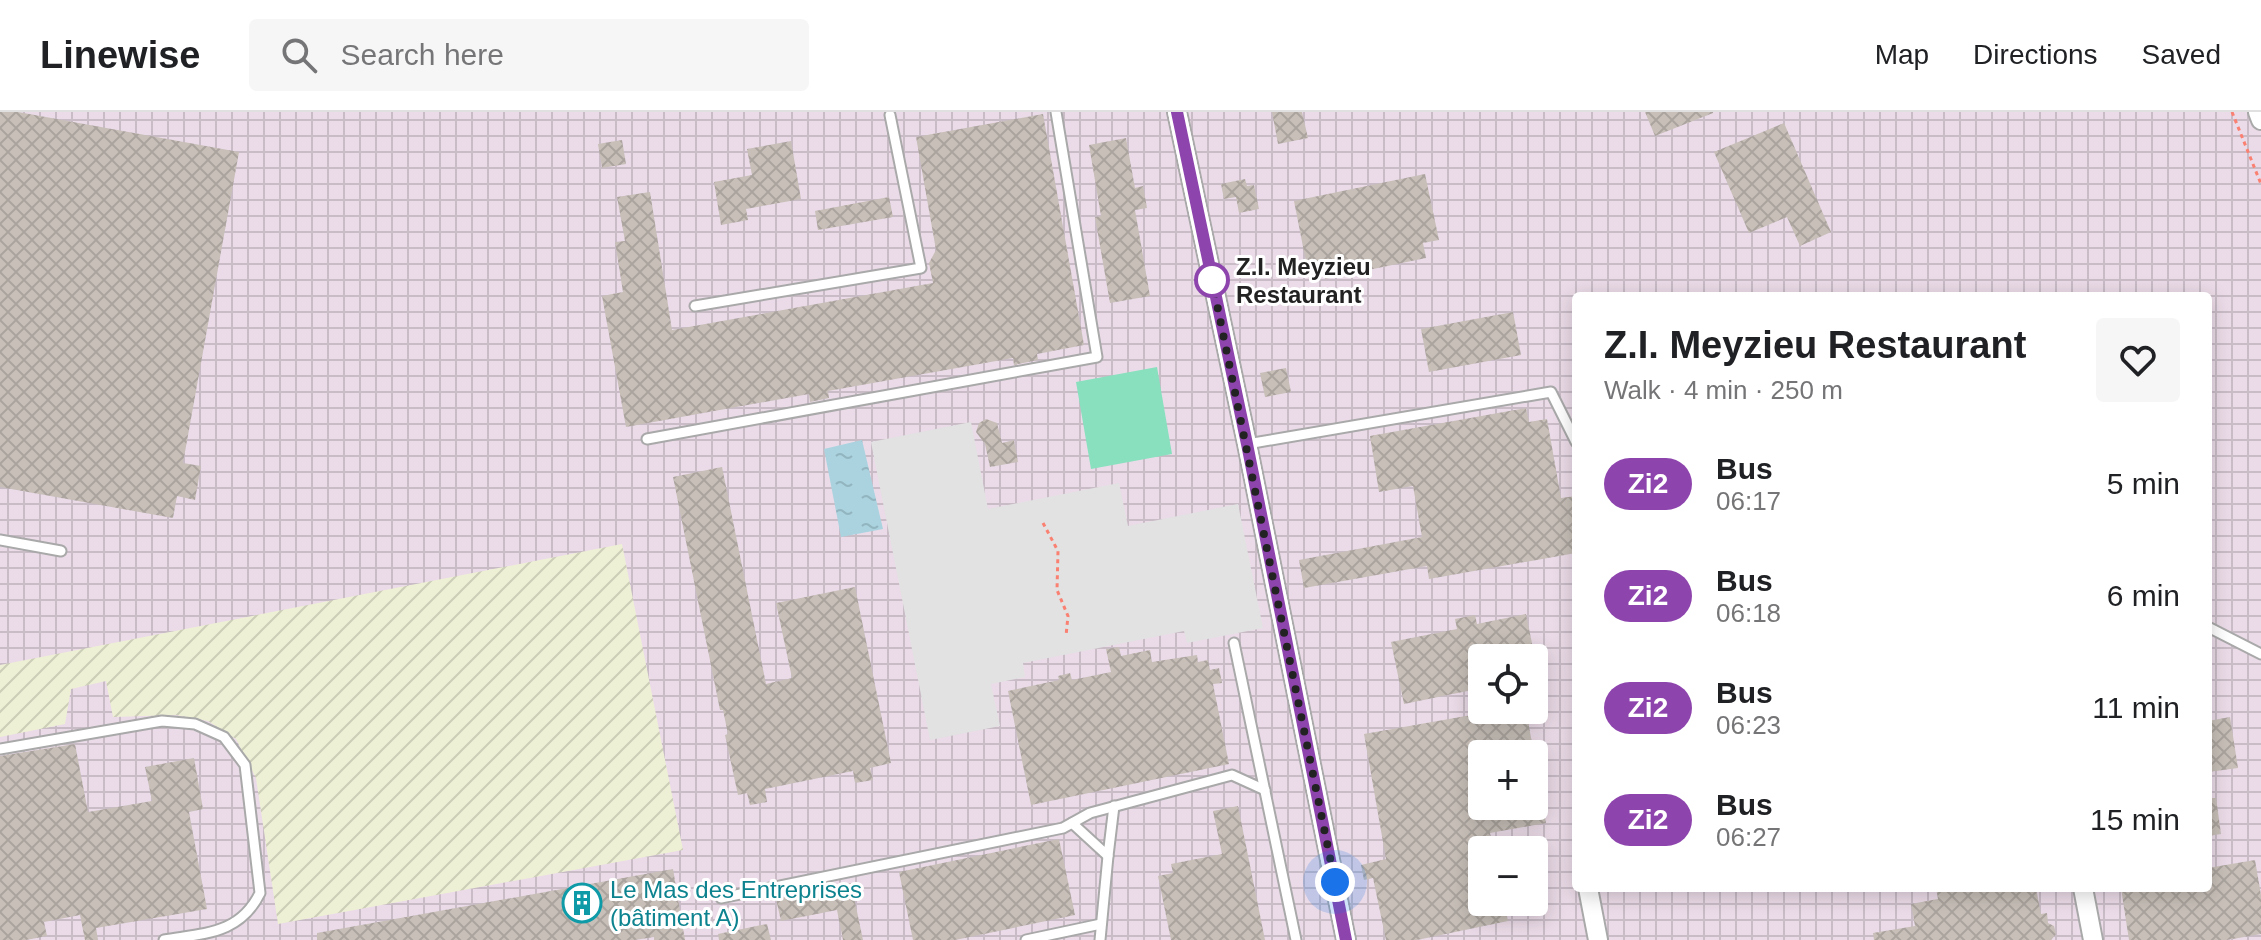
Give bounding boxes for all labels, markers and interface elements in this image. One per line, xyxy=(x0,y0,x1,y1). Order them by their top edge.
search box xyxy=(249,19,809,91)
icon: search xyxy=(277,33,321,77)
text: Linewise xyxy=(40,34,201,76)
text: Search here xyxy=(341,38,504,71)
text: Map xyxy=(1875,39,1929,70)
text: Directions xyxy=(1973,39,2098,70)
text: Saved xyxy=(2142,39,2221,70)
place label: Z.I. Meyzieu Restaurant xyxy=(1236,253,1371,308)
marker: Z.I. Meyzieu Restaurant xyxy=(1195,263,1229,297)
button: heart xyxy=(2096,318,2180,402)
text: Z.I. Meyzieu Restaurant xyxy=(1604,324,2026,366)
text: Walk · 4 min · 250 m xyxy=(1604,375,1843,405)
text: Bus xyxy=(1716,452,1773,485)
text: 5 min xyxy=(2107,467,2180,500)
text: Zi2 xyxy=(1628,468,1668,499)
text: 06:17 xyxy=(1716,486,1781,516)
text: Bus xyxy=(1716,564,1773,597)
text: 6 min xyxy=(2107,579,2180,612)
text: Zi2 xyxy=(1628,580,1668,611)
text: 06:18 xyxy=(1716,598,1781,628)
map controls xyxy=(1468,644,1548,916)
button: locate xyxy=(1468,644,1548,724)
text: Bus xyxy=(1716,676,1773,709)
text: 11 min xyxy=(2092,691,2180,724)
text: Zi2 xyxy=(1628,692,1668,723)
text: 06:23 xyxy=(1716,710,1781,740)
button: + xyxy=(1468,740,1548,820)
text: Bus xyxy=(1716,788,1773,821)
text: 15 min xyxy=(2090,803,2180,836)
text: Zi2 xyxy=(1628,804,1668,835)
text: 06:27 xyxy=(1716,822,1781,852)
button: − xyxy=(1468,836,1548,916)
your location xyxy=(1315,862,1355,902)
place label: Le Mas des Entreprises (bâtiment A) xyxy=(610,876,862,931)
building icon: Le Mas des Entreprises (bâtiment A) xyxy=(561,882,603,924)

